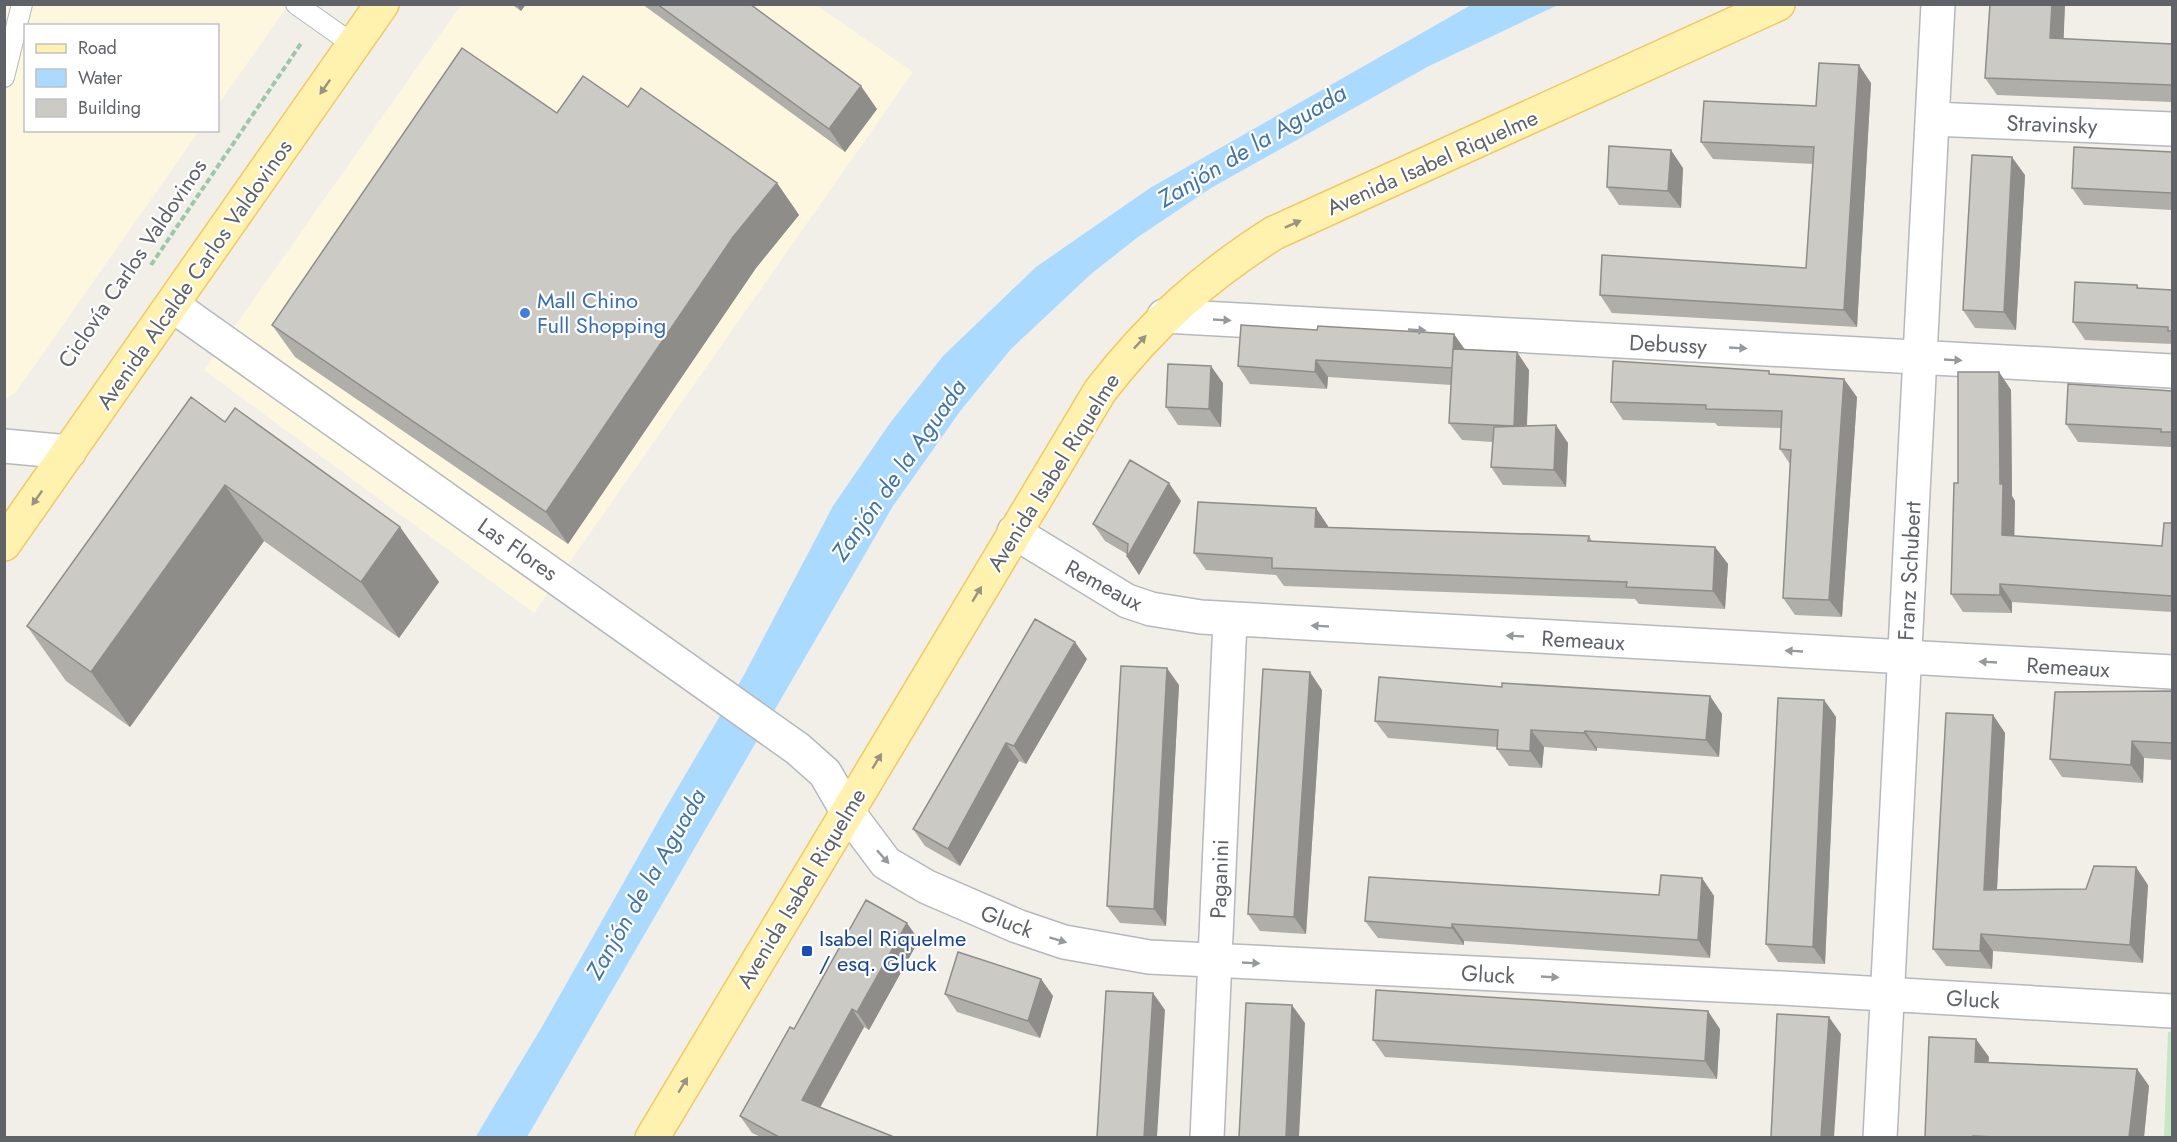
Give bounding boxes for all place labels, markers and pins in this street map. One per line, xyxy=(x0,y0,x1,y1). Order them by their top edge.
place label: Mall Chino Full Shopping xyxy=(537,284,666,341)
marker: Mall Chino Full Shopping xyxy=(518,306,532,320)
place label: Isabel Riquelme / esq. Gluck xyxy=(819,922,966,979)
marker: Isabel Riquelme / esq. Gluck xyxy=(800,944,814,958)

